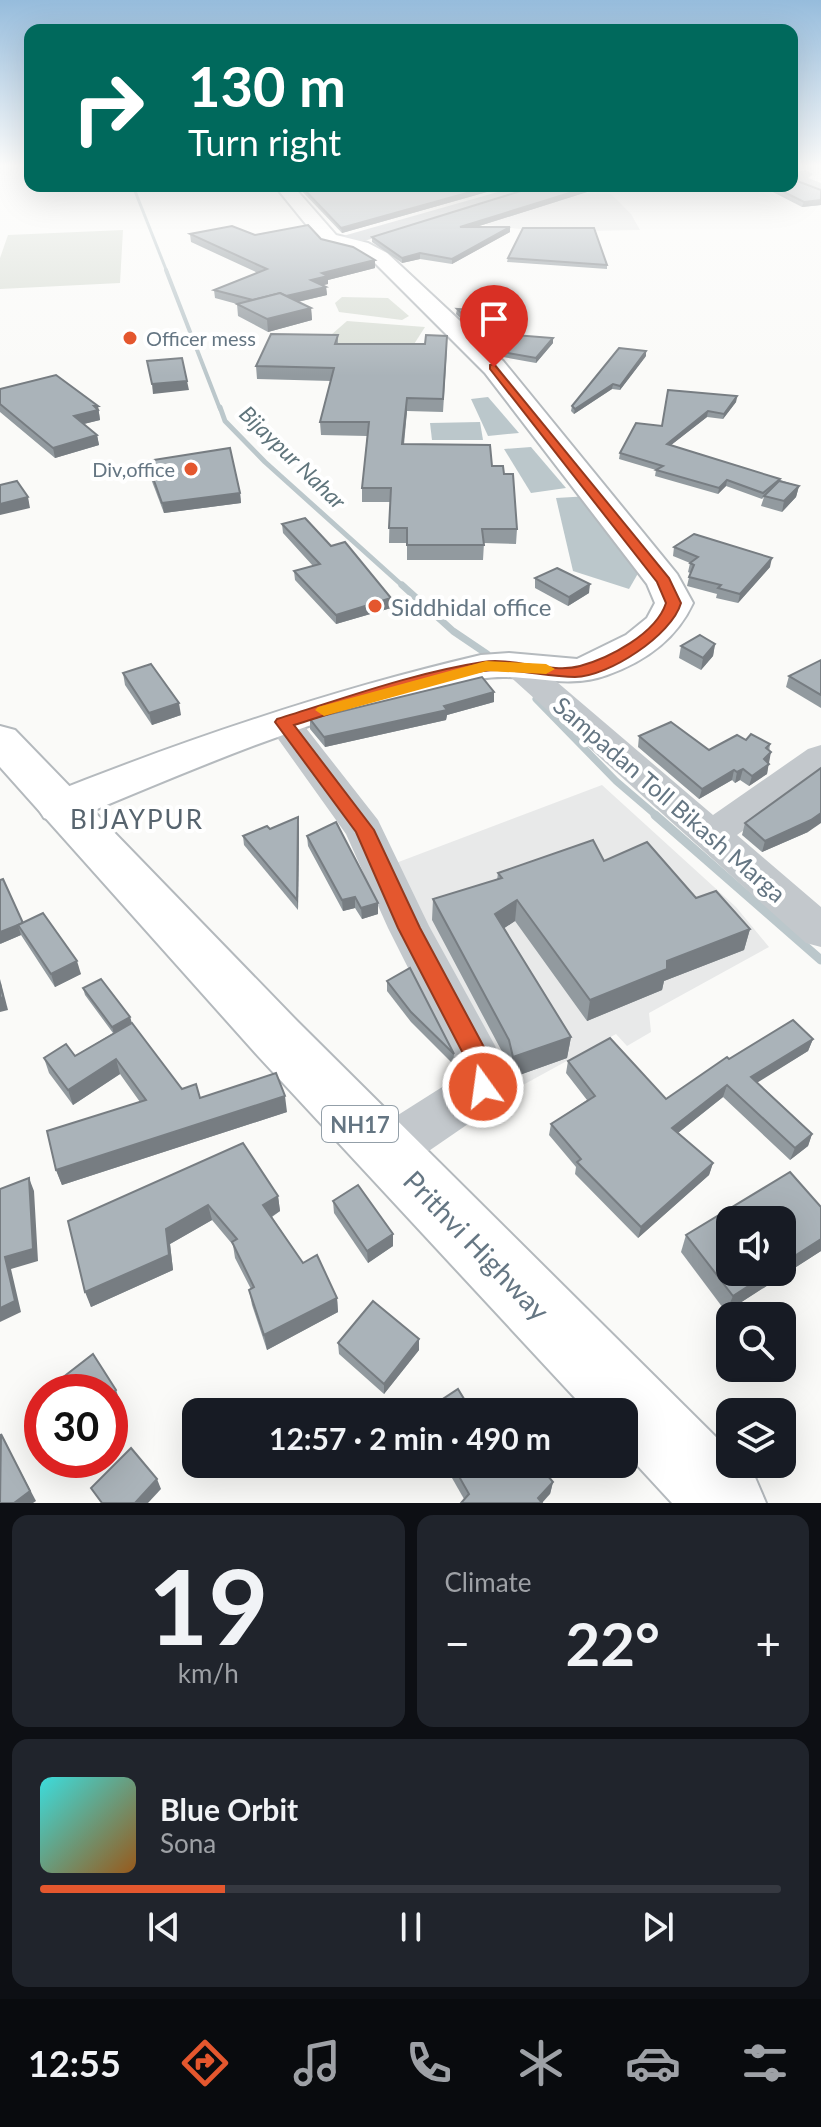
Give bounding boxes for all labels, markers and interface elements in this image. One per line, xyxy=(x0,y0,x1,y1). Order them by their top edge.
text: 130 m xyxy=(188,52,346,119)
icon: right xyxy=(56,56,160,160)
text: Turn right xyxy=(188,120,341,164)
pin xyxy=(460,285,528,367)
icon: arrive xyxy=(472,297,516,341)
place label: Officer mess xyxy=(146,326,256,350)
marker: Officer mess xyxy=(121,329,139,347)
water label: Bijaypur Nahar xyxy=(234,400,352,515)
place label: Div,office xyxy=(92,457,175,481)
marker: Div,office xyxy=(182,460,200,478)
place label: Siddhidal office xyxy=(391,592,551,621)
marker: Siddhidal office xyxy=(366,597,384,615)
street label: Sampadan Toll Bikash Marga xyxy=(548,690,792,908)
district label: BIJAYPUR xyxy=(70,803,204,835)
position arrow xyxy=(441,1045,525,1129)
road number: NH17 xyxy=(322,1106,398,1142)
street label: Prithvi Highway xyxy=(397,1163,557,1327)
map controls xyxy=(716,1206,796,1478)
button: sound xyxy=(716,1206,796,1286)
button: search xyxy=(716,1302,796,1382)
speed limit sign: 30 xyxy=(24,1374,128,1478)
button: layers xyxy=(716,1398,796,1478)
text: 12:57 · 2 min · 490 m xyxy=(269,1420,551,1456)
text: 19 xyxy=(148,1542,269,1667)
text: Climate xyxy=(445,1566,531,1598)
text: 22° xyxy=(565,1607,660,1679)
text: − xyxy=(445,1617,470,1669)
text: + xyxy=(755,1617,781,1669)
text: km/h xyxy=(178,1657,239,1689)
text: Blue Orbit xyxy=(160,1791,298,1827)
text: Sona xyxy=(160,1827,216,1859)
icon: previous xyxy=(142,1905,186,1949)
icon: pause xyxy=(389,1905,433,1949)
icon: next xyxy=(636,1905,680,1949)
icon: directions xyxy=(177,2035,233,2091)
icon: music xyxy=(289,2035,345,2091)
icon: phone xyxy=(401,2035,457,2091)
icon: climate xyxy=(513,2035,569,2091)
icon: car xyxy=(625,2035,681,2091)
icon: filters xyxy=(737,2035,793,2091)
text: 12:55 xyxy=(28,2041,121,2085)

